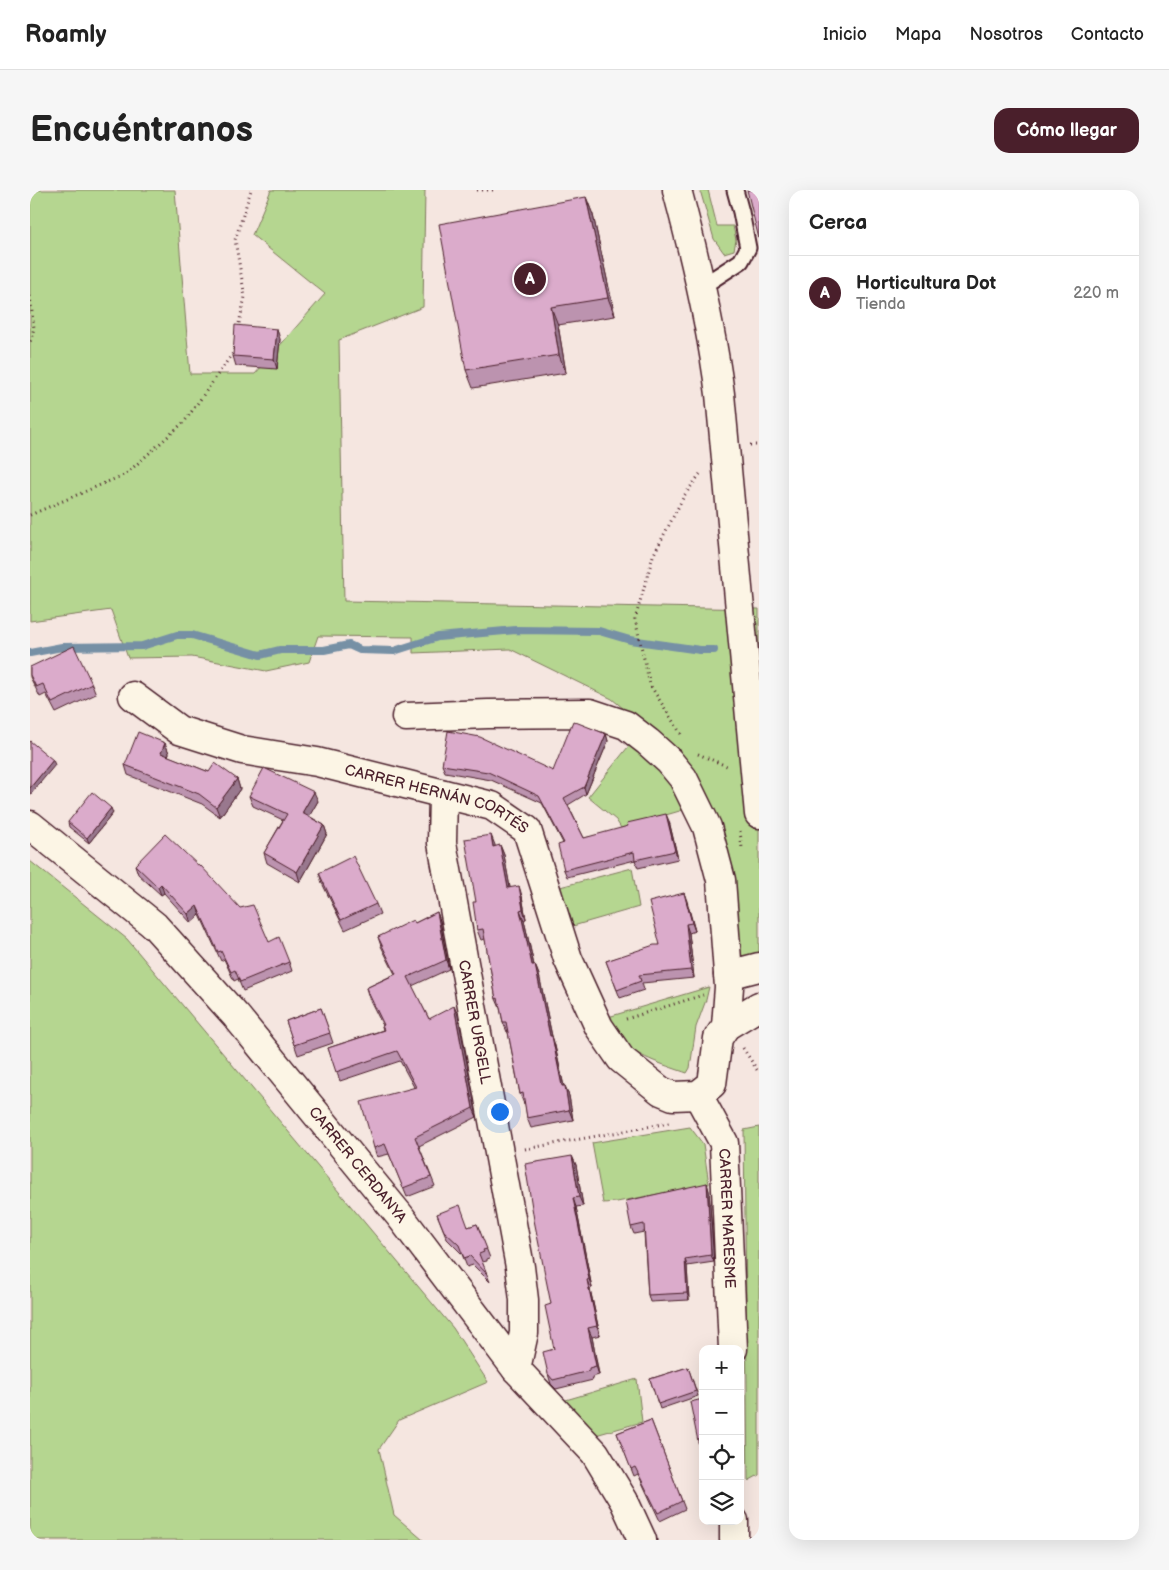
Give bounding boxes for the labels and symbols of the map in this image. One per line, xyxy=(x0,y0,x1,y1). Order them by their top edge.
pin: A xyxy=(514,260,546,298)
street label: CARRER HERNÁN CORTÉS xyxy=(343,760,532,838)
street label: CARRER URGELL xyxy=(454,958,496,1086)
your location xyxy=(487,1099,513,1125)
street label: CARRER CERDANYA xyxy=(305,1103,412,1227)
street label: CARRER MARESME xyxy=(715,1148,740,1289)

